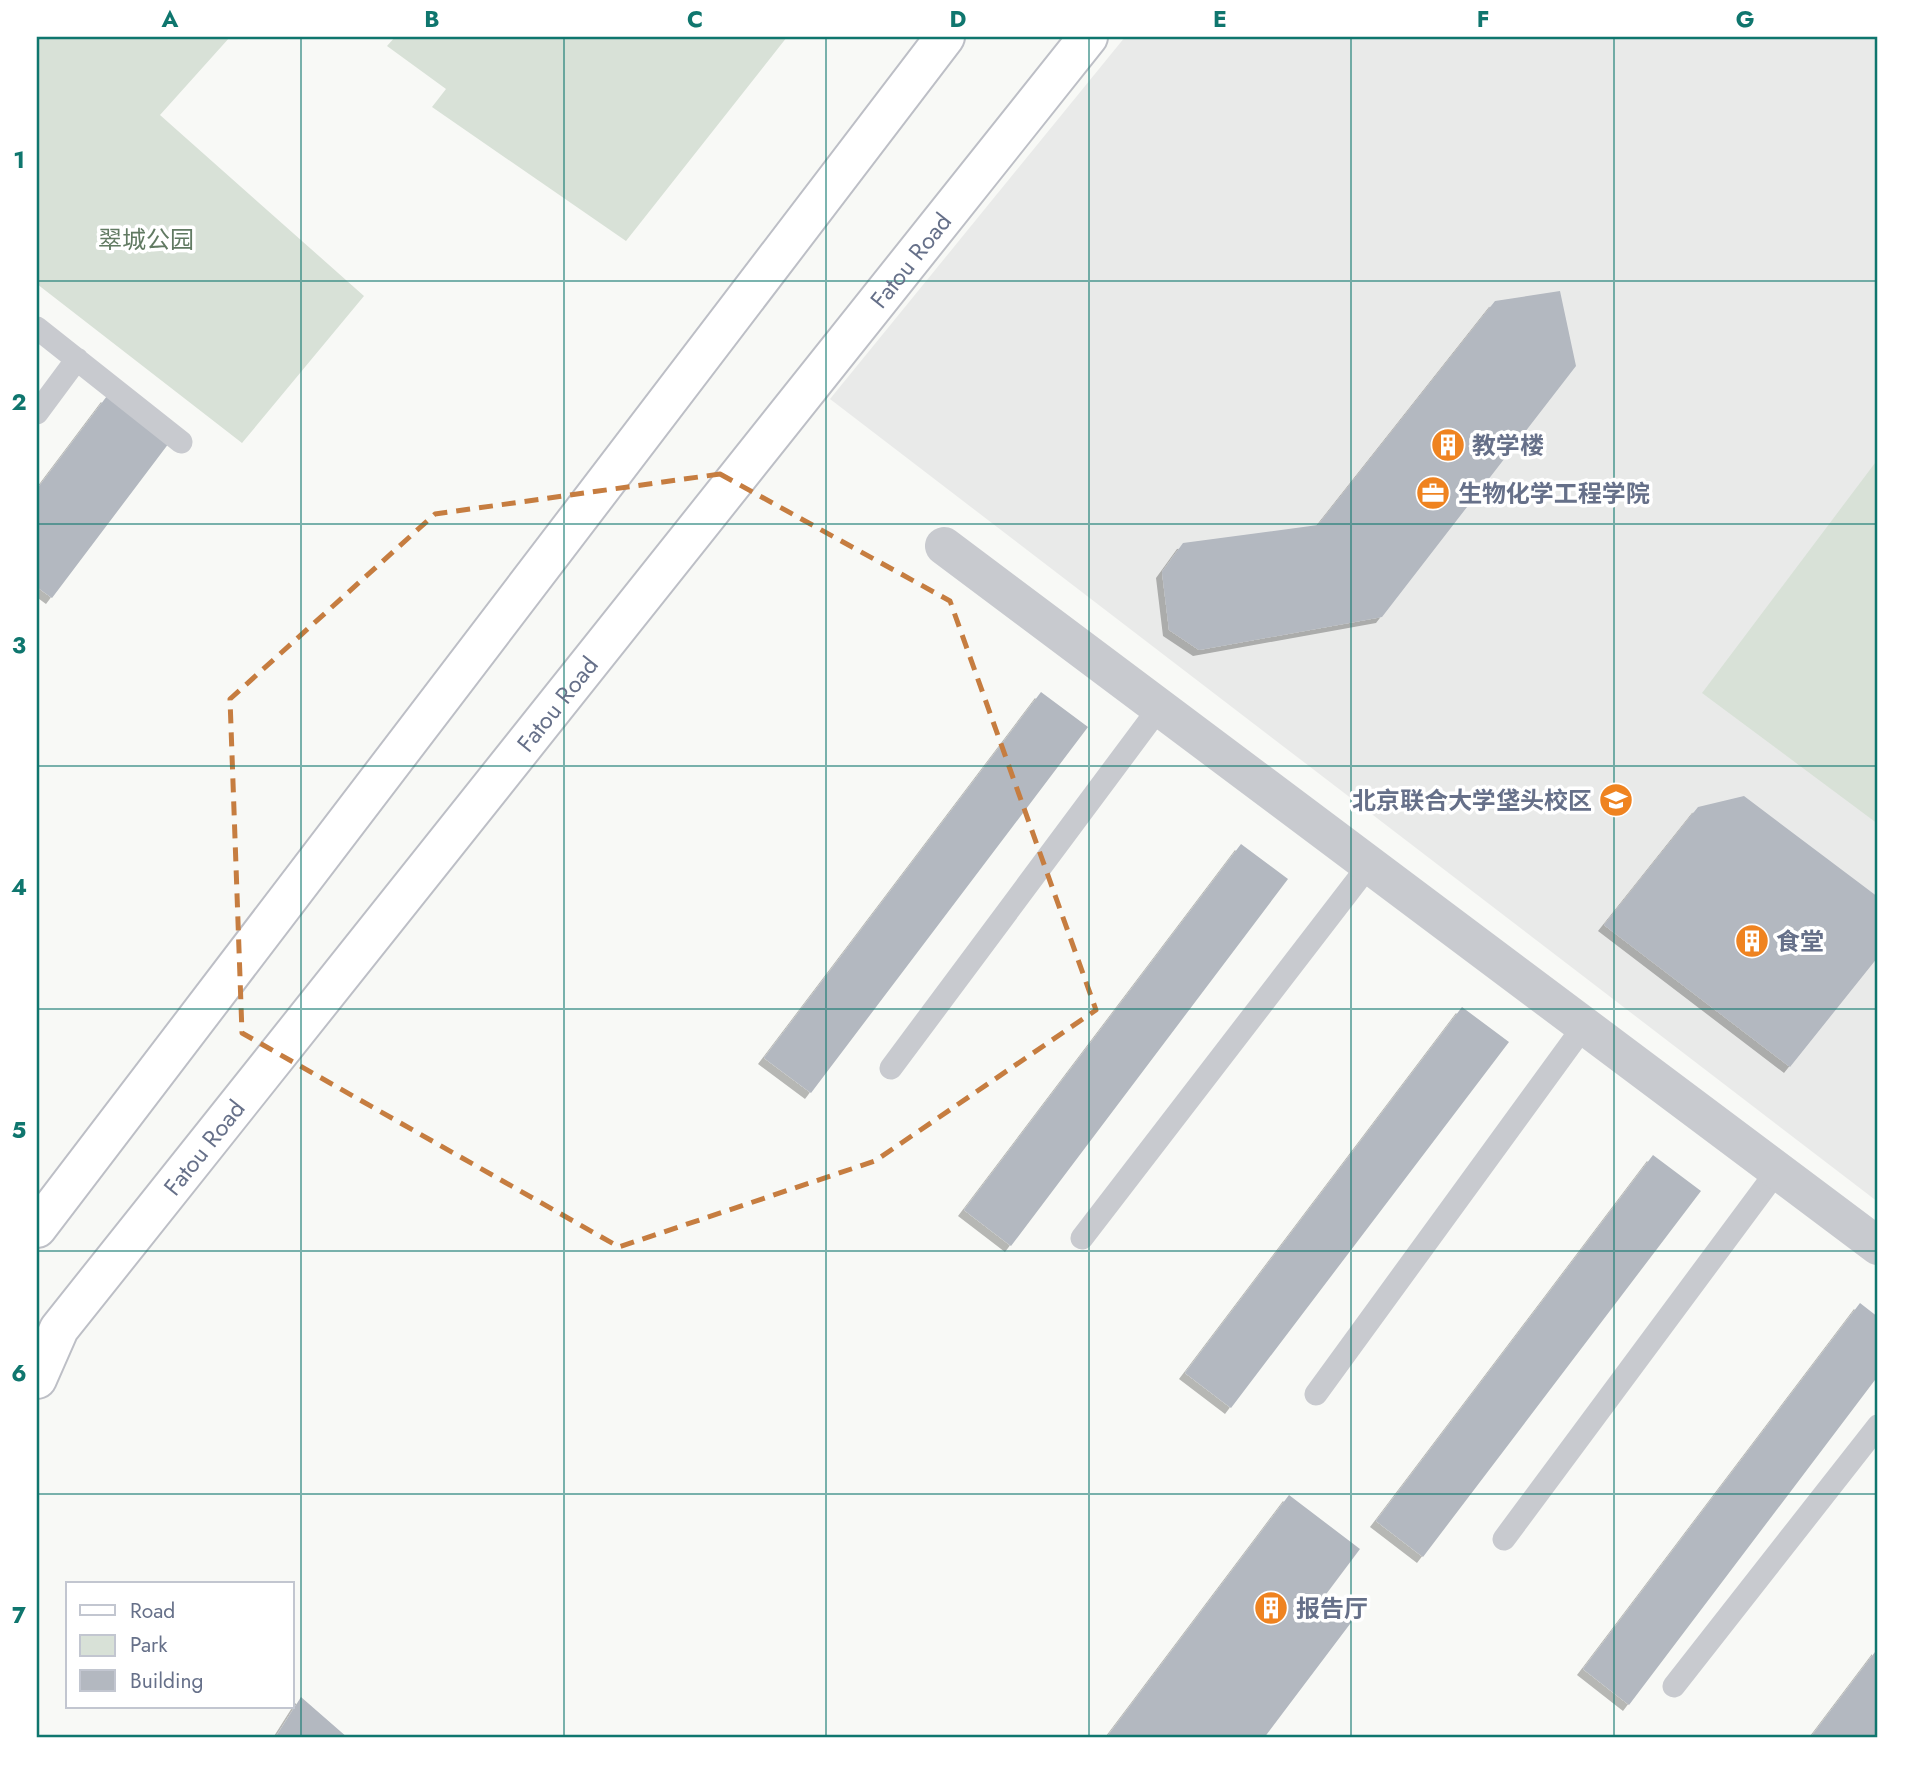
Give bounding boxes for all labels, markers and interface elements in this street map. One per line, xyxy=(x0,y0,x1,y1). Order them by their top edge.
text: A xyxy=(161,2,179,36)
text: B xyxy=(424,2,440,36)
text: C xyxy=(687,2,703,36)
text: D xyxy=(950,2,967,36)
text: E xyxy=(1213,2,1227,36)
text: F xyxy=(1477,2,1489,36)
text: G xyxy=(1736,2,1754,36)
text: 1 xyxy=(13,143,25,177)
street label: Fatou Road xyxy=(861,205,959,315)
park label: 翠城公园 xyxy=(98,222,194,257)
text: 2 xyxy=(11,385,27,419)
building icon: 教学楼 xyxy=(1429,426,1467,464)
place label: 教学楼 xyxy=(1472,428,1544,463)
office icon: 生物化学工程学院 xyxy=(1414,474,1452,512)
place label: 生物化学工程学院 xyxy=(1458,476,1650,511)
text: 3 xyxy=(12,628,26,662)
street label: Fatou Road xyxy=(508,648,606,759)
school or university icon: 北京联合大学垡头校区 xyxy=(1597,781,1635,819)
place label: 北京联合大学垡头校区 xyxy=(1352,783,1592,818)
text: 4 xyxy=(11,870,27,904)
building icon: 食堂 xyxy=(1733,922,1771,960)
place label: 食堂 xyxy=(1776,924,1824,959)
street label: Fatou Road xyxy=(155,1092,253,1202)
text: 5 xyxy=(12,1113,26,1147)
text: 6 xyxy=(11,1356,27,1390)
legend xyxy=(66,1582,294,1708)
building icon: 报告厅 xyxy=(1252,1589,1290,1627)
place label: 报告厅 xyxy=(1296,1591,1368,1626)
text: Road xyxy=(130,1596,175,1626)
text: 7 xyxy=(12,1598,26,1632)
text: Park xyxy=(130,1630,168,1660)
text: Building xyxy=(130,1666,203,1696)

